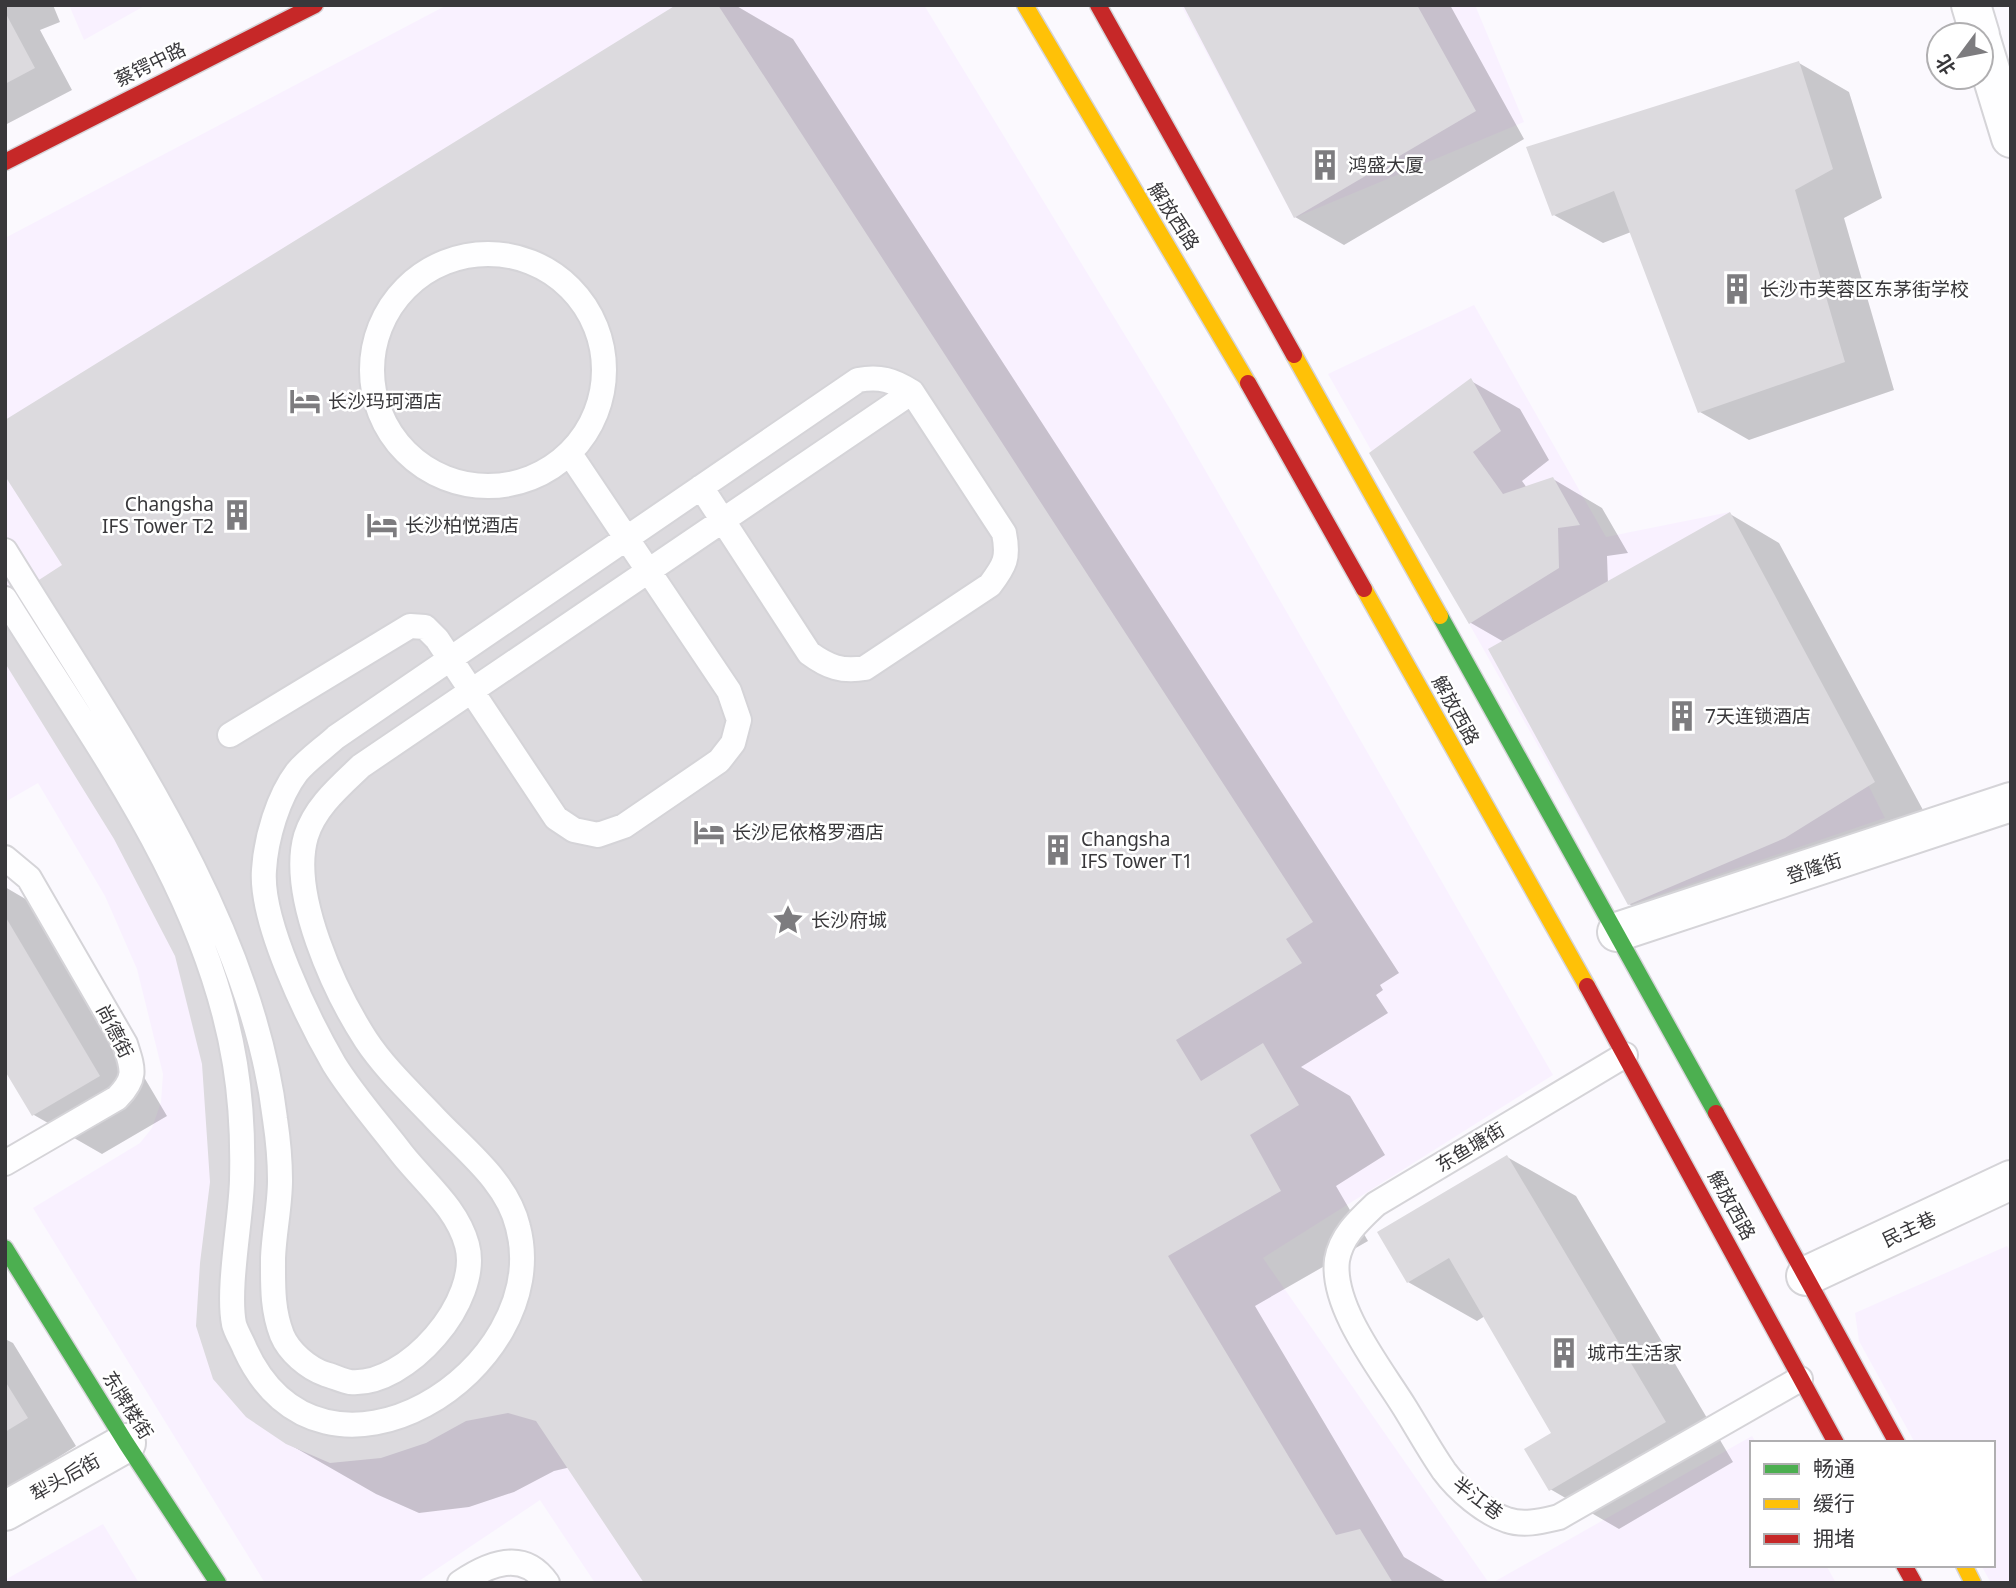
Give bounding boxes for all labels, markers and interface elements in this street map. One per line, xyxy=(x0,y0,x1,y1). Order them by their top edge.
north arrow xyxy=(1925,21,1995,91)
street label: 蔡锷中路 xyxy=(110,36,190,92)
text: 北 xyxy=(1930,50,1962,80)
building icon: 鸿盛大厦 xyxy=(1308,148,1342,182)
place label: 鸿盛大厦 xyxy=(1348,152,1424,178)
street label: 解放西路 xyxy=(1142,177,1206,255)
building icon: 长沙市芙蓉区东茅街学校 xyxy=(1720,272,1754,306)
place label: 长沙市芙蓉区东茅街学校 xyxy=(1760,276,1969,302)
hotel icon: 长沙玛珂酒店 xyxy=(288,384,322,418)
place label: 长沙玛珂酒店 xyxy=(328,388,442,414)
place label: Changsha IFS Tower T2 xyxy=(102,491,214,539)
building icon: Changsha IFS Tower T2 xyxy=(220,498,254,532)
hotel icon: 长沙柏悦酒店 xyxy=(365,508,399,542)
place label: 长沙柏悦酒店 xyxy=(405,512,519,538)
street label: 解放西路 xyxy=(1426,670,1486,750)
building icon: 7天连锁酒店 xyxy=(1665,699,1699,733)
place label: 7天连锁酒店 xyxy=(1705,703,1811,729)
hotel icon: 长沙尼依格罗酒店 xyxy=(692,815,726,849)
place label: 长沙尼依格罗酒店 xyxy=(732,819,884,845)
place label: Changsha IFS Tower T1 xyxy=(1081,826,1193,874)
building icon: Changsha IFS Tower T1 xyxy=(1041,833,1075,867)
street label: 登隆街 xyxy=(1783,847,1845,889)
place icon: 长沙府城 xyxy=(771,903,805,937)
place label: 长沙府城 xyxy=(811,907,887,933)
street label: 尚德街 xyxy=(90,1000,140,1062)
street label: 东鱼塘街 xyxy=(1431,1116,1509,1178)
street label: 解放西路 xyxy=(1702,1165,1762,1245)
street label: 民主巷 xyxy=(1878,1205,1940,1253)
building icon: 城市生活家 xyxy=(1547,1336,1581,1370)
place label: 城市生活家 xyxy=(1587,1340,1682,1366)
street label: 东牌楼街 xyxy=(97,1366,159,1444)
legend xyxy=(1750,1441,1995,1567)
street label: 犁头后街 xyxy=(25,1447,105,1507)
text: 畅通 xyxy=(1813,1454,1855,1482)
street label: 半江巷 xyxy=(1447,1470,1509,1526)
text: 缓行 xyxy=(1813,1489,1855,1517)
text: 拥堵 xyxy=(1813,1524,1855,1552)

